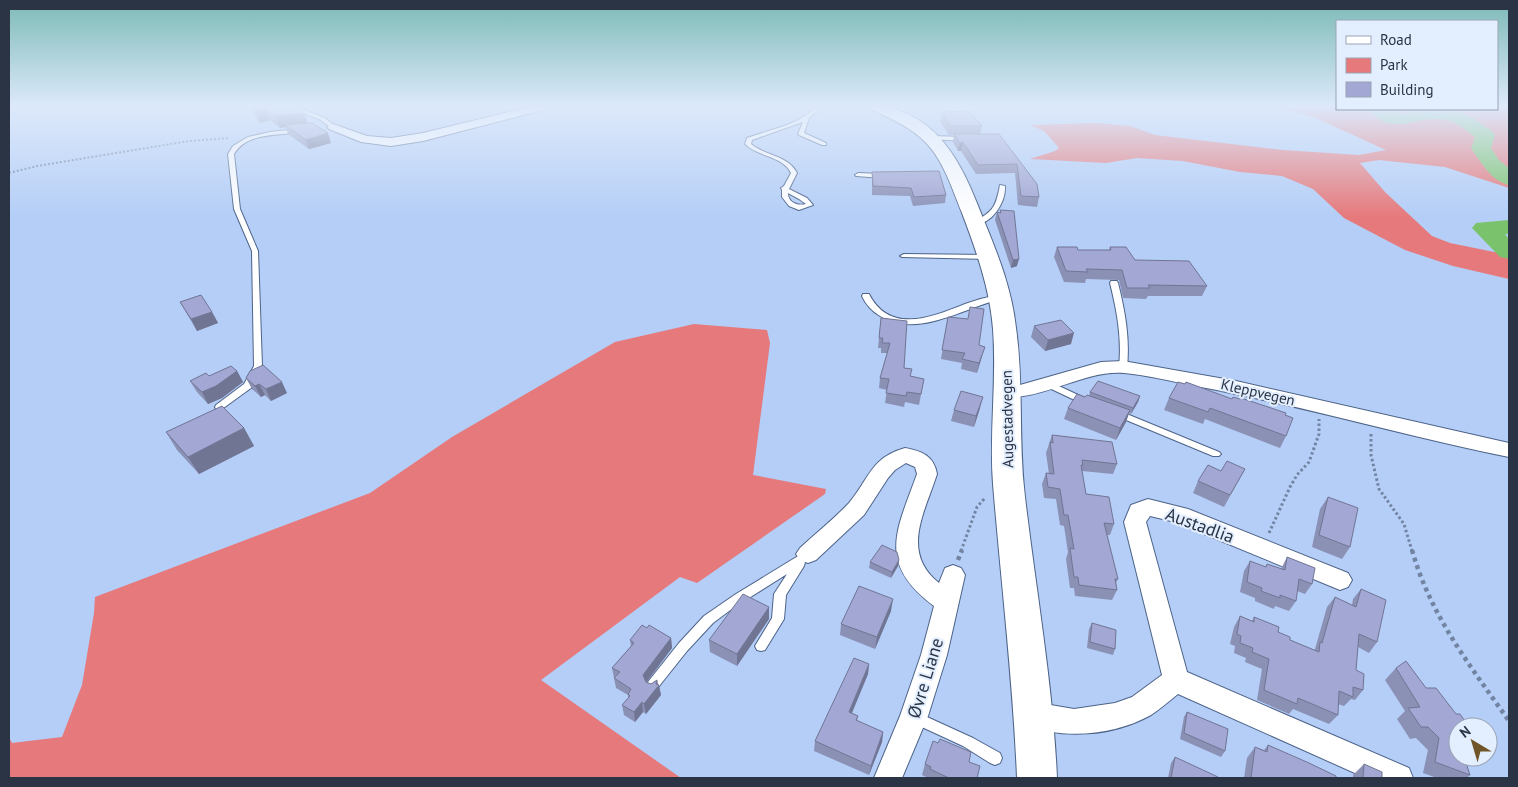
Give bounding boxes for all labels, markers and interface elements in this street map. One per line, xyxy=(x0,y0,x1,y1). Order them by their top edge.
legend xyxy=(1336,20,1498,110)
text: Road xyxy=(1380,30,1412,49)
text: Park xyxy=(1380,55,1408,74)
text: Building xyxy=(1380,80,1434,99)
street label: Augestadvegen xyxy=(997,370,1017,468)
street label: Kleppvegen xyxy=(1219,374,1297,410)
street label: Austadlia xyxy=(1162,502,1238,548)
street label: Øvre Liane xyxy=(902,635,948,721)
north arrow xyxy=(1448,717,1498,767)
text: N xyxy=(1456,722,1474,742)

